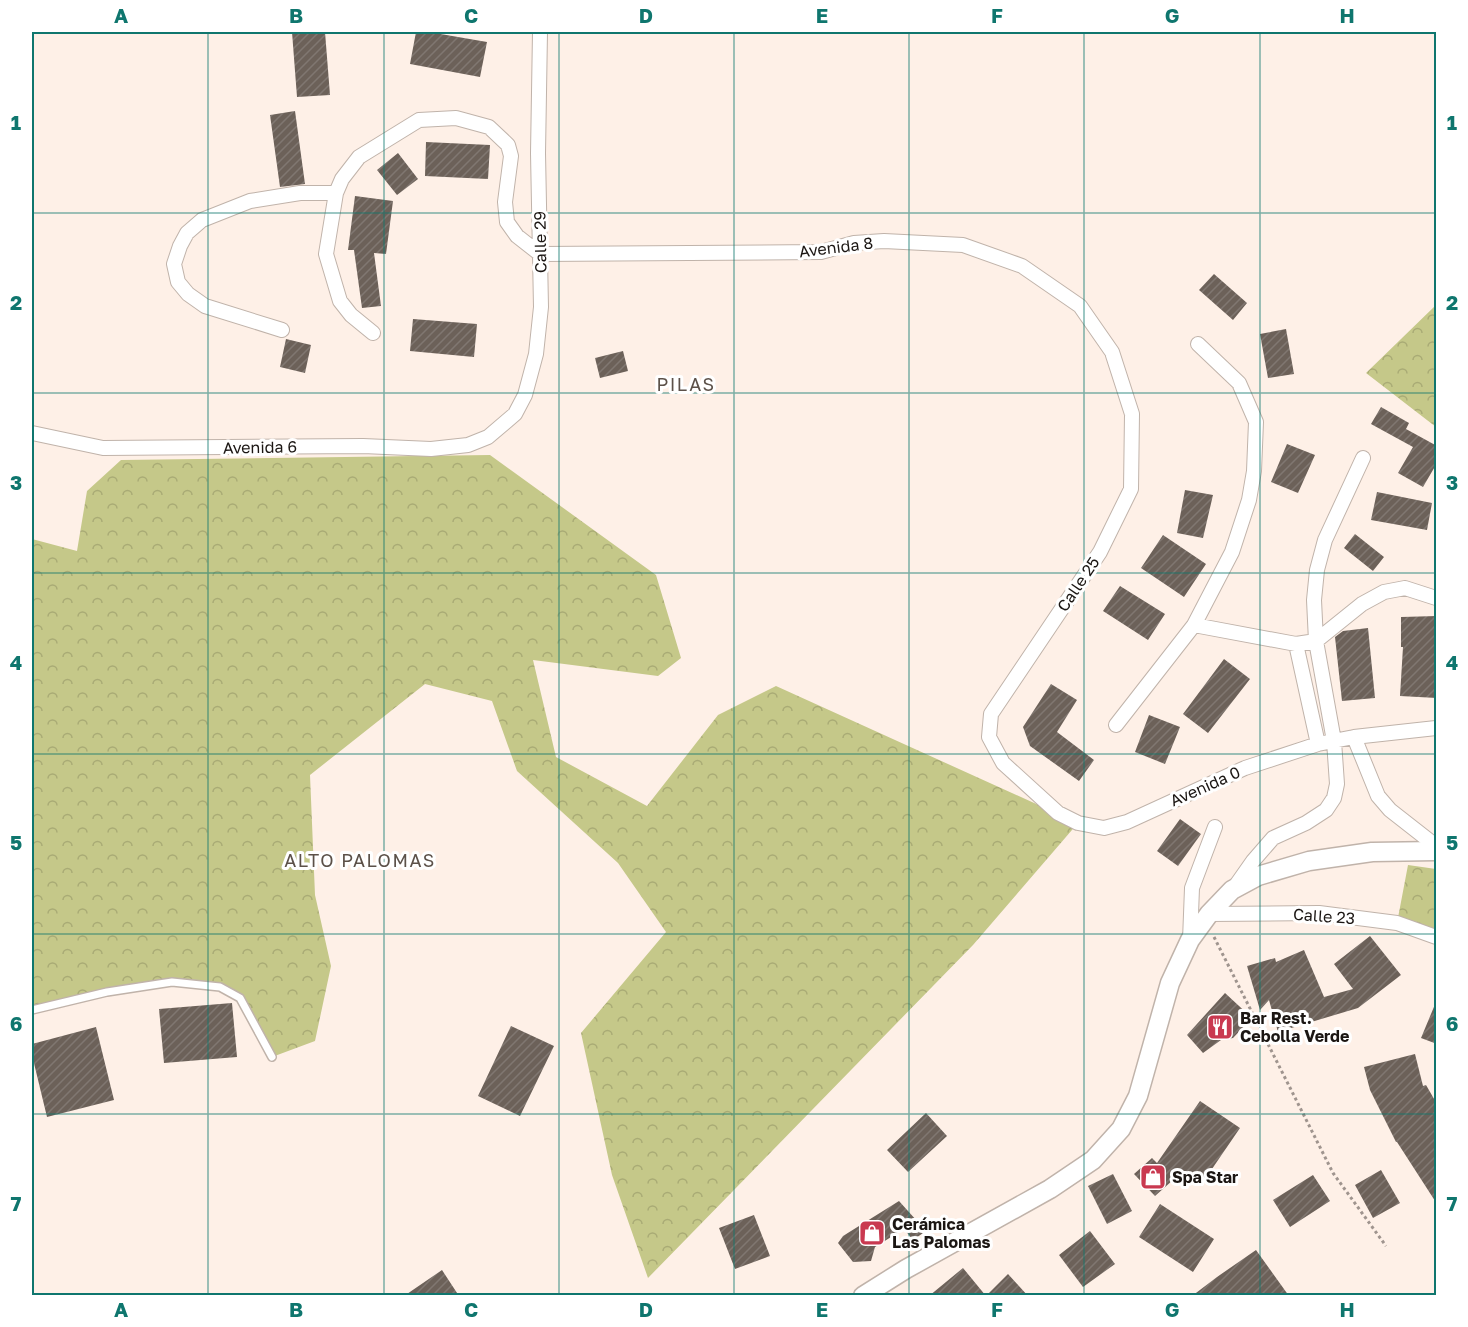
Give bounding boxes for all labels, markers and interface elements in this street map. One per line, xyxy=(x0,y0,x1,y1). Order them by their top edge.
text: A xyxy=(114,3,128,27)
text: B xyxy=(289,3,303,27)
text: C xyxy=(464,3,478,27)
text: D xyxy=(639,3,653,27)
text: E xyxy=(816,3,828,27)
text: F xyxy=(991,3,1003,27)
text: G xyxy=(1165,3,1179,27)
text: H xyxy=(1339,3,1355,27)
text: 1 xyxy=(11,110,21,134)
text: 1 xyxy=(1447,110,1457,134)
street label: Calle 29 xyxy=(529,211,551,273)
street label: Avenida 8 xyxy=(798,233,874,261)
text: 2 xyxy=(10,290,22,314)
text: 2 xyxy=(1446,290,1458,314)
district label: PILAS xyxy=(656,373,716,395)
street label: Avenida 6 xyxy=(223,436,297,458)
text: 3 xyxy=(10,470,22,494)
text: 3 xyxy=(1446,470,1458,494)
street label: Calle 25 xyxy=(1052,553,1104,615)
text: 4 xyxy=(10,650,22,674)
text: 4 xyxy=(1446,650,1458,674)
street label: Avenida 0 xyxy=(1167,762,1243,810)
text: 5 xyxy=(10,830,22,854)
text: 5 xyxy=(1446,830,1458,854)
district label: ALTO PALOMAS xyxy=(284,849,436,871)
street label: Calle 23 xyxy=(1292,904,1356,928)
place label: Bar Rest. Cebolla Verde xyxy=(1240,1008,1349,1046)
text: 6 xyxy=(10,1011,22,1035)
text: 6 xyxy=(1446,1011,1458,1035)
restaurant icon: Bar Rest. Cebolla Verde xyxy=(1205,1012,1235,1042)
shop icon: Spa Star xyxy=(1138,1162,1168,1192)
place label: Spa Star xyxy=(1172,1167,1238,1187)
text: 7 xyxy=(11,1191,22,1215)
text: 7 xyxy=(1447,1191,1458,1215)
place label: Cerámica Las Palomas xyxy=(892,1214,990,1252)
shop icon: Cerámica Las Palomas xyxy=(857,1218,887,1248)
text: A xyxy=(114,1297,128,1321)
text: B xyxy=(289,1297,303,1321)
text: C xyxy=(464,1297,478,1321)
text: D xyxy=(639,1297,653,1321)
text: E xyxy=(816,1297,828,1321)
text: F xyxy=(991,1297,1003,1321)
text: G xyxy=(1165,1297,1179,1321)
text: H xyxy=(1339,1297,1355,1321)

